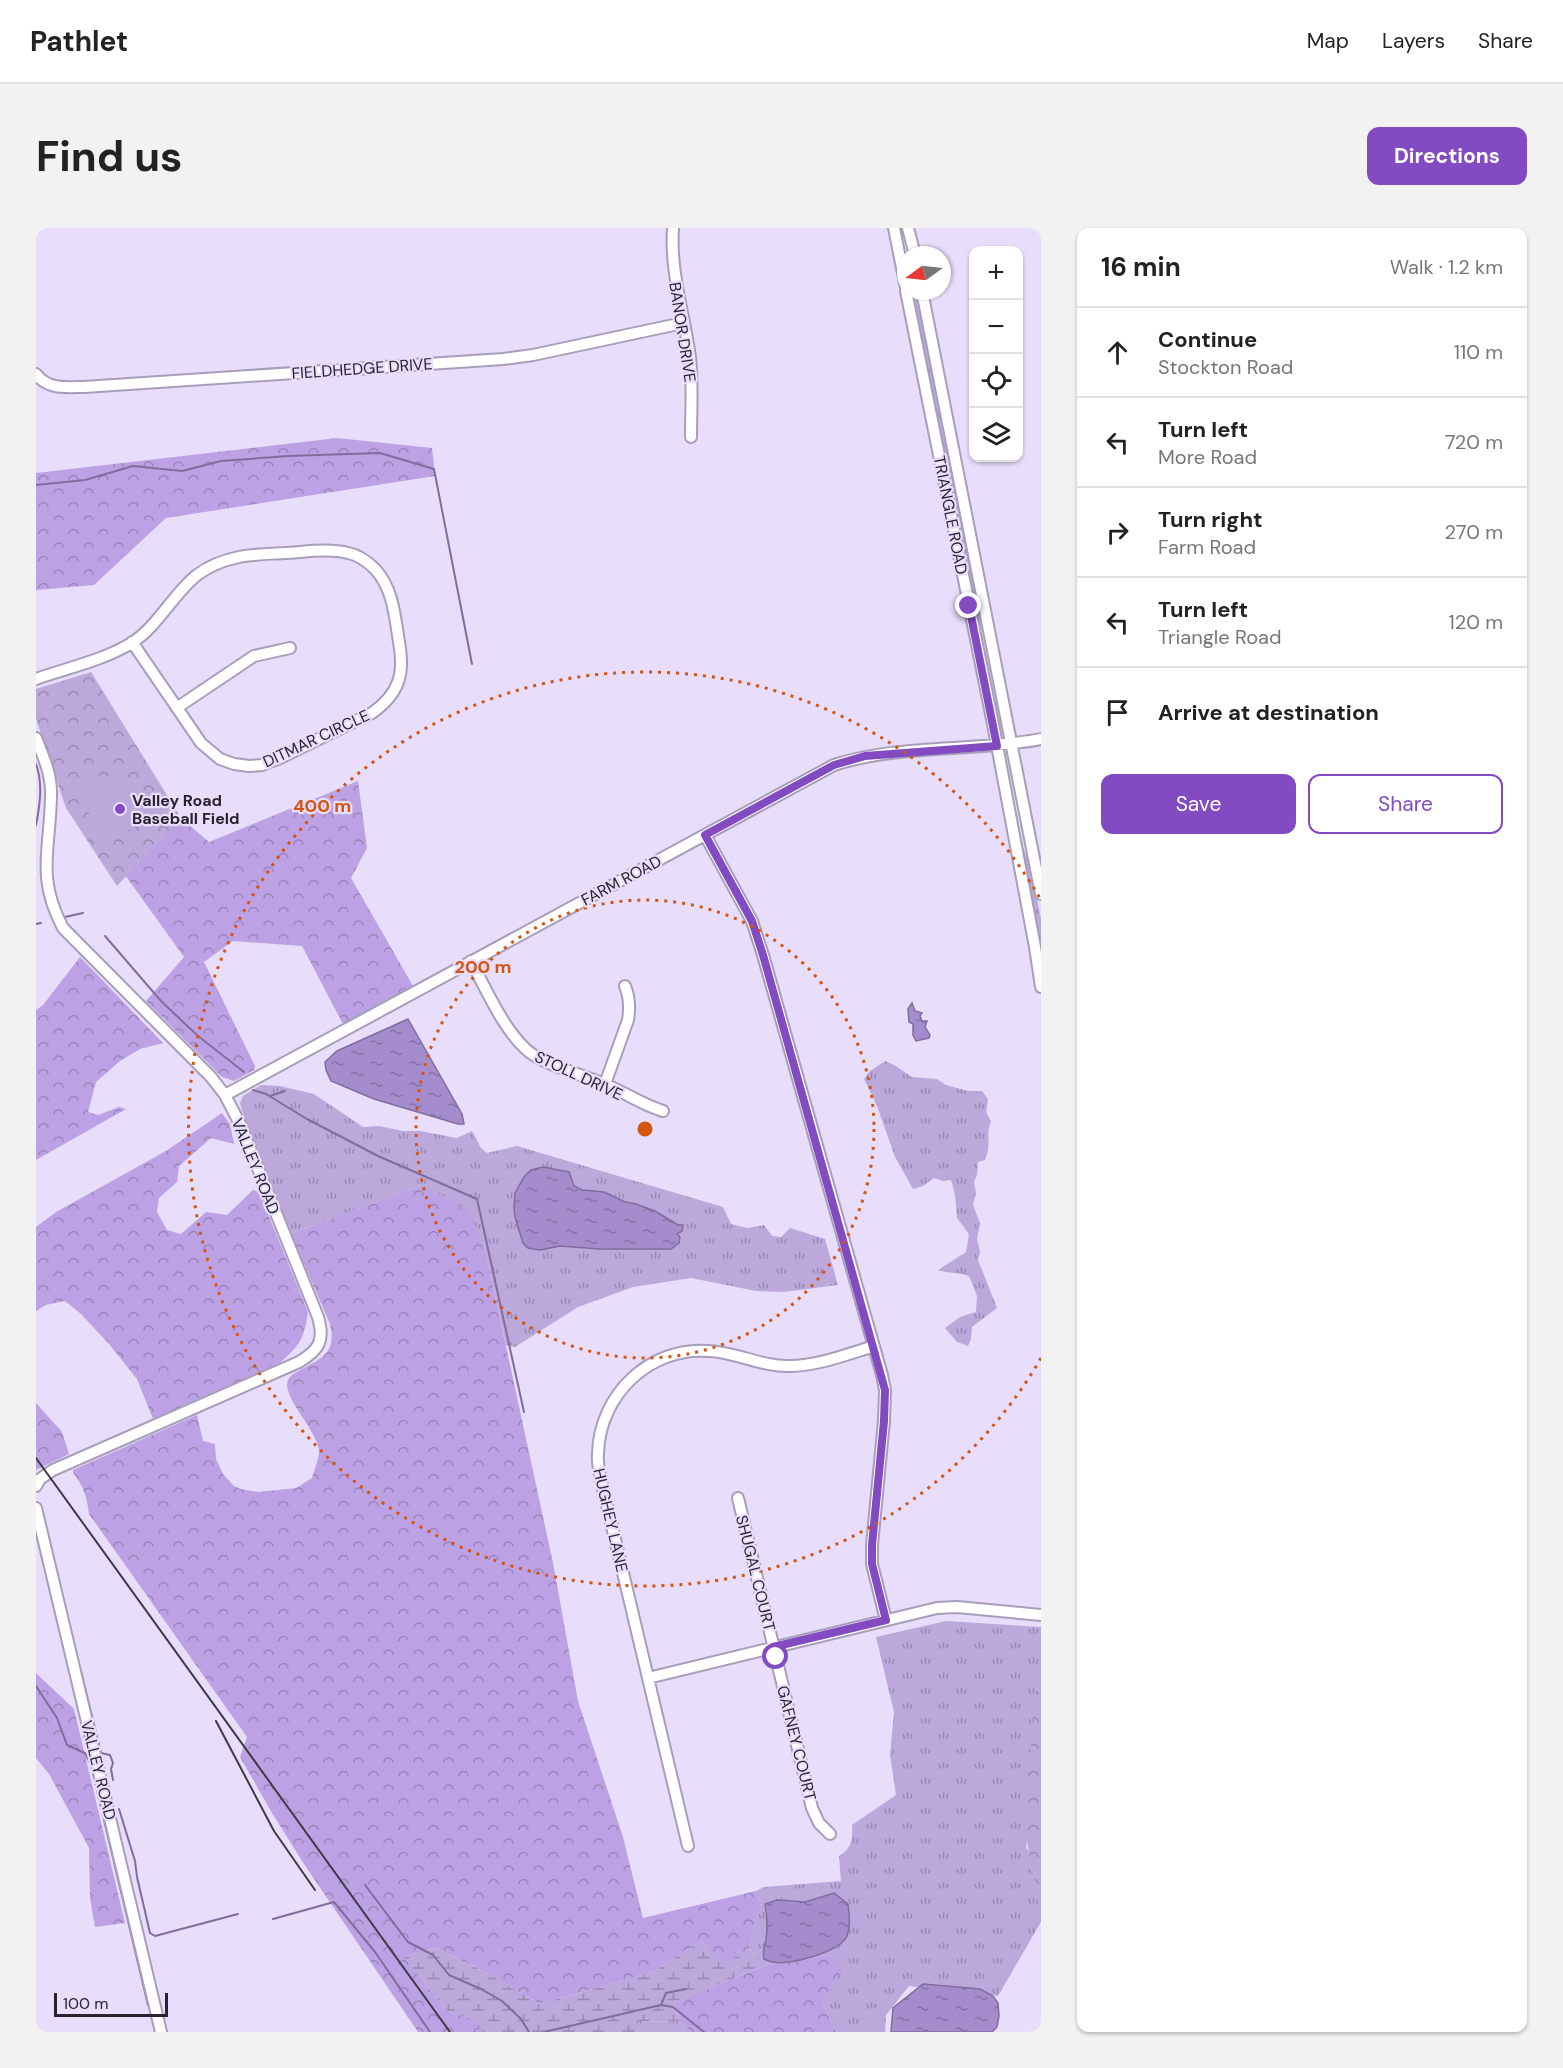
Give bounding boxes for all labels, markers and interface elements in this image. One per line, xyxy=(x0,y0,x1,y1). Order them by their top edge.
text: Pathlet xyxy=(30,23,128,60)
text: Map xyxy=(1307,27,1349,55)
text: Layers xyxy=(1382,27,1445,55)
text: Share xyxy=(1478,27,1533,55)
button: Directions xyxy=(1367,127,1527,185)
text: Find us xyxy=(36,129,182,184)
north arrow xyxy=(897,246,951,300)
map controls xyxy=(969,246,1023,462)
button: + xyxy=(969,246,1023,300)
text: 16 min xyxy=(1101,250,1181,284)
text: Walk · 1.2 km xyxy=(1390,254,1503,280)
street label: BANOR DRIVE xyxy=(664,280,701,384)
button: − xyxy=(969,300,1023,354)
text: Continue xyxy=(1158,325,1257,354)
icon: ahead xyxy=(1101,336,1134,369)
text: 110 m xyxy=(1454,339,1503,365)
street label: FIELDHEDGE DRIVE xyxy=(291,353,433,384)
button: locate xyxy=(969,354,1023,408)
text: Stockton Road xyxy=(1158,354,1293,380)
button: layers xyxy=(969,408,1023,462)
text: Turn left xyxy=(1158,415,1248,444)
icon: left xyxy=(1101,426,1134,459)
text: 720 m xyxy=(1445,429,1503,455)
text: More Road xyxy=(1158,444,1257,470)
street label: TRIANGLE ROAD xyxy=(929,454,972,576)
text: Turn right xyxy=(1158,505,1263,534)
icon: right xyxy=(1101,516,1134,549)
text: 270 m xyxy=(1445,519,1503,545)
text: Farm Road xyxy=(1158,534,1256,560)
route end xyxy=(955,592,981,618)
text: Turn left xyxy=(1158,595,1248,624)
icon: left xyxy=(1101,606,1134,639)
text: 120 m xyxy=(1449,609,1503,635)
text: Triangle Road xyxy=(1158,624,1282,650)
icon: arrive xyxy=(1101,696,1134,729)
text: Arrive at destination xyxy=(1158,698,1379,727)
street label: DITMAR CIRCLE xyxy=(260,705,373,772)
button: Save xyxy=(1101,774,1296,834)
button: Share xyxy=(1308,774,1503,834)
place label: Valley Road Baseball Field xyxy=(132,790,240,829)
text: 400 m xyxy=(293,794,351,818)
marker: Valley Road Baseball Field xyxy=(113,802,127,816)
street label: FARM ROAD xyxy=(577,851,665,910)
text: 200 m xyxy=(455,955,511,979)
street label: STOLL DRIVE xyxy=(531,1046,626,1105)
street label: VALLEY ROAD xyxy=(227,1115,284,1217)
centre of rings xyxy=(635,1119,655,1139)
street label: HUGHEY LANE xyxy=(588,1466,633,1574)
street label: SHUGAL COURT xyxy=(731,1513,780,1633)
route start xyxy=(762,1643,788,1669)
street label: GAFNEY COURT xyxy=(772,1683,821,1803)
street label: VALLEY ROAD xyxy=(76,1718,121,1822)
scale bar xyxy=(54,1990,168,2018)
text: 100 m xyxy=(63,1993,108,2014)

